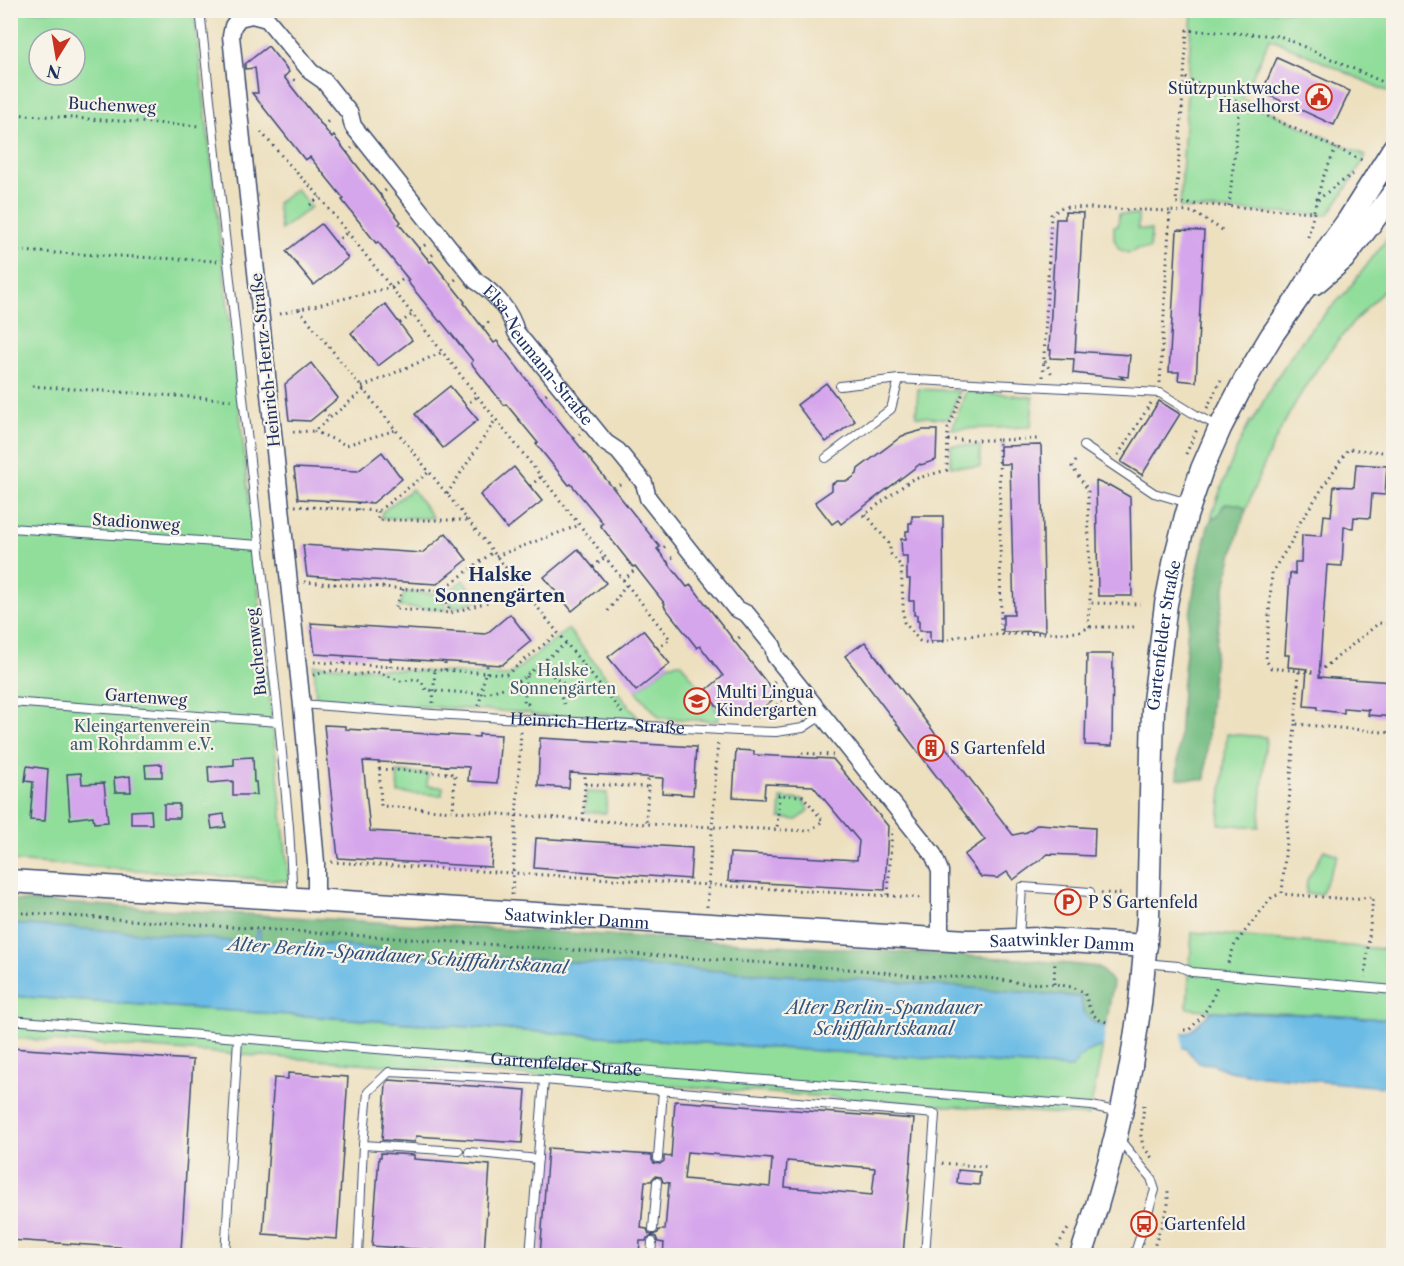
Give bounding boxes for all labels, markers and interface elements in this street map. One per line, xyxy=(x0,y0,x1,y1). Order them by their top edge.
north arrow xyxy=(27,27,87,87)
text: N xyxy=(45,61,63,83)
place label: Stützpunktwache Haselhorst xyxy=(1168,78,1300,116)
public building icon: Stützpunktwache Haselhorst xyxy=(1304,82,1334,112)
street label: Buchenweg xyxy=(67,93,157,117)
street label: Heinrich-Hertz-Straße xyxy=(246,272,284,448)
street label: Elsa-Neumann-Straße xyxy=(479,280,597,429)
street label: Stadionweg xyxy=(91,509,181,535)
street label: Gartenfelder Straße xyxy=(1143,558,1185,712)
district label: Halske Sonnengärten xyxy=(435,564,566,607)
street label: Buchenweg xyxy=(241,607,271,697)
park label: Halske Sonnengärten xyxy=(510,660,616,698)
place label: Multi Lingua Kindergarten xyxy=(716,682,817,720)
street label: Gartenweg xyxy=(104,684,188,710)
school or university icon: Multi Lingua Kindergarten xyxy=(682,686,712,716)
street label: Heinrich-Hertz-Straße xyxy=(509,708,685,738)
park label: Kleingartenverein am Rohrdamm e.V. xyxy=(70,716,214,754)
building icon: S Gartenfeld xyxy=(916,733,946,763)
place label: S Gartenfeld xyxy=(950,738,1046,758)
parking icon: P S Gartenfeld xyxy=(1053,887,1083,917)
place label: P S Gartenfeld xyxy=(1088,892,1198,912)
street label: Saatwinkler Damm xyxy=(504,904,650,933)
street label: Saatwinkler Damm xyxy=(989,929,1135,955)
water label: Alter Berlin-Spandauer Schifffahrtskanal xyxy=(224,933,571,979)
water label: Alter Berlin-Spandauer Schifffahrtskanal xyxy=(783,997,984,1040)
street label: Gartenfelder Straße xyxy=(490,1048,643,1080)
bus stop icon: Gartenfeld xyxy=(1129,1209,1159,1239)
place label: Gartenfeld xyxy=(1164,1214,1246,1234)

